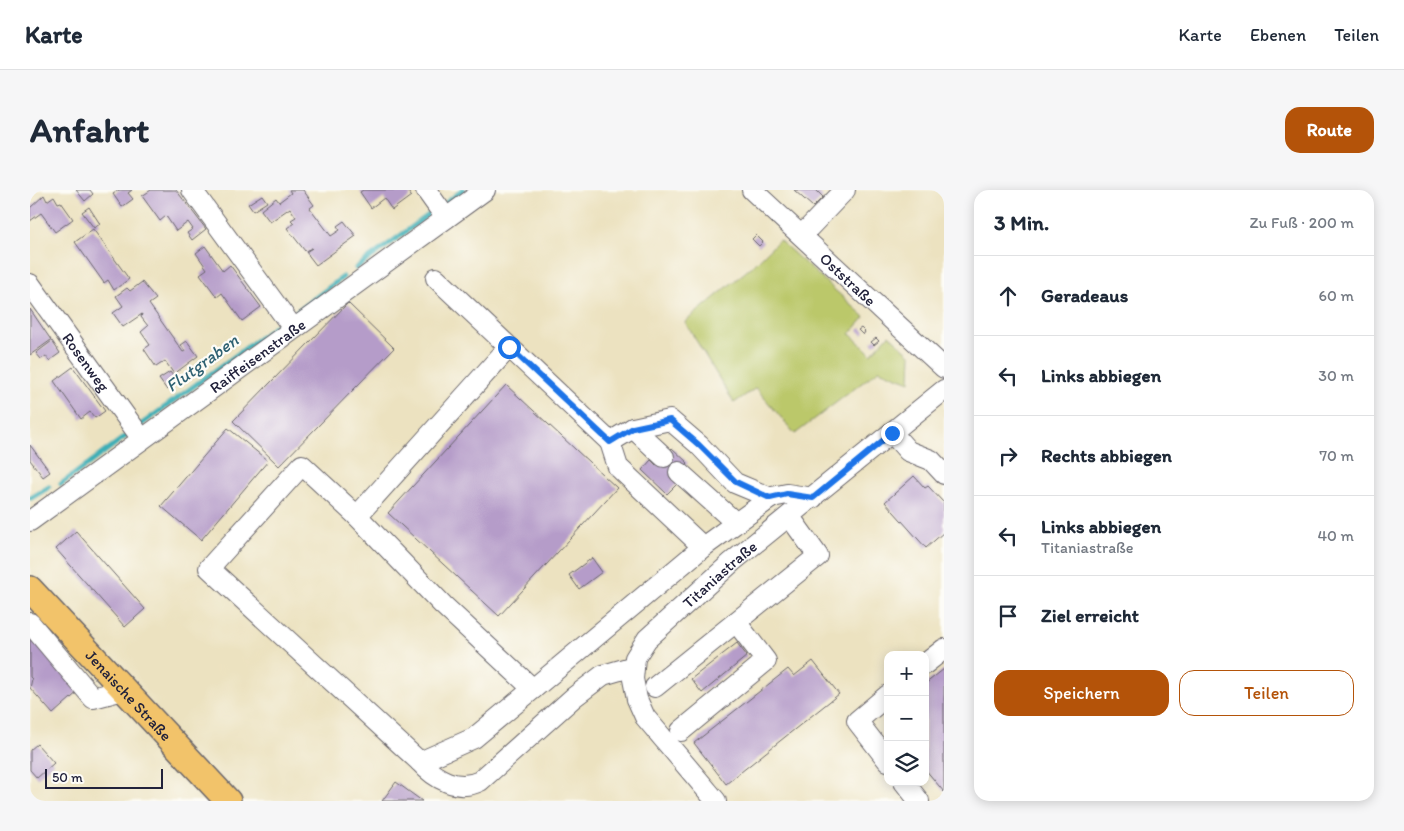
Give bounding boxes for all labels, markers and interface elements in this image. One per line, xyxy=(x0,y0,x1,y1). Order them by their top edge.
text: Karte xyxy=(25,20,83,49)
text: Karte xyxy=(1179,24,1222,46)
text: Ebenen xyxy=(1250,24,1306,46)
text: Teilen xyxy=(1334,24,1379,46)
button: Route xyxy=(1285,107,1374,153)
text: Anfahrt xyxy=(30,109,149,151)
text: 3 Min. xyxy=(994,210,1049,235)
text: Zu Fuß · 200 m xyxy=(1249,213,1354,232)
street label: Oststraße xyxy=(816,249,880,310)
icon: ahead xyxy=(994,282,1022,310)
text: Geradeaus xyxy=(1041,284,1128,307)
text: 60 m xyxy=(1319,286,1354,305)
street label: Raiffeisenstraße xyxy=(206,315,309,397)
street label: Rosenweg xyxy=(58,329,114,396)
water label: Flutgraben xyxy=(161,329,243,397)
route start xyxy=(498,336,521,359)
icon: left xyxy=(994,362,1022,390)
text: Links abbiegen xyxy=(1041,364,1161,387)
text: 30 m xyxy=(1318,366,1354,385)
route end xyxy=(881,422,904,445)
icon: right xyxy=(994,442,1022,470)
text: Rechts abbiegen xyxy=(1041,444,1172,467)
text: 70 m xyxy=(1319,446,1354,465)
text: Links abbiegen xyxy=(1041,515,1161,538)
icon: left xyxy=(994,522,1022,550)
text: 40 m xyxy=(1317,526,1354,545)
street label: Titaniastraße xyxy=(679,537,761,612)
text: Titaniastraße xyxy=(1041,538,1134,557)
icon: arrive xyxy=(994,602,1022,630)
text: Ziel erreicht xyxy=(1041,604,1139,627)
street label: Jenaische Straße xyxy=(81,646,176,745)
map controls xyxy=(884,651,929,786)
button: + xyxy=(884,651,929,696)
button: Speichern xyxy=(994,670,1169,716)
button: Teilen xyxy=(1179,670,1354,716)
button: − xyxy=(884,696,929,741)
button: layers xyxy=(884,741,929,786)
scale bar xyxy=(45,766,162,789)
text: 50 m xyxy=(52,769,83,786)

